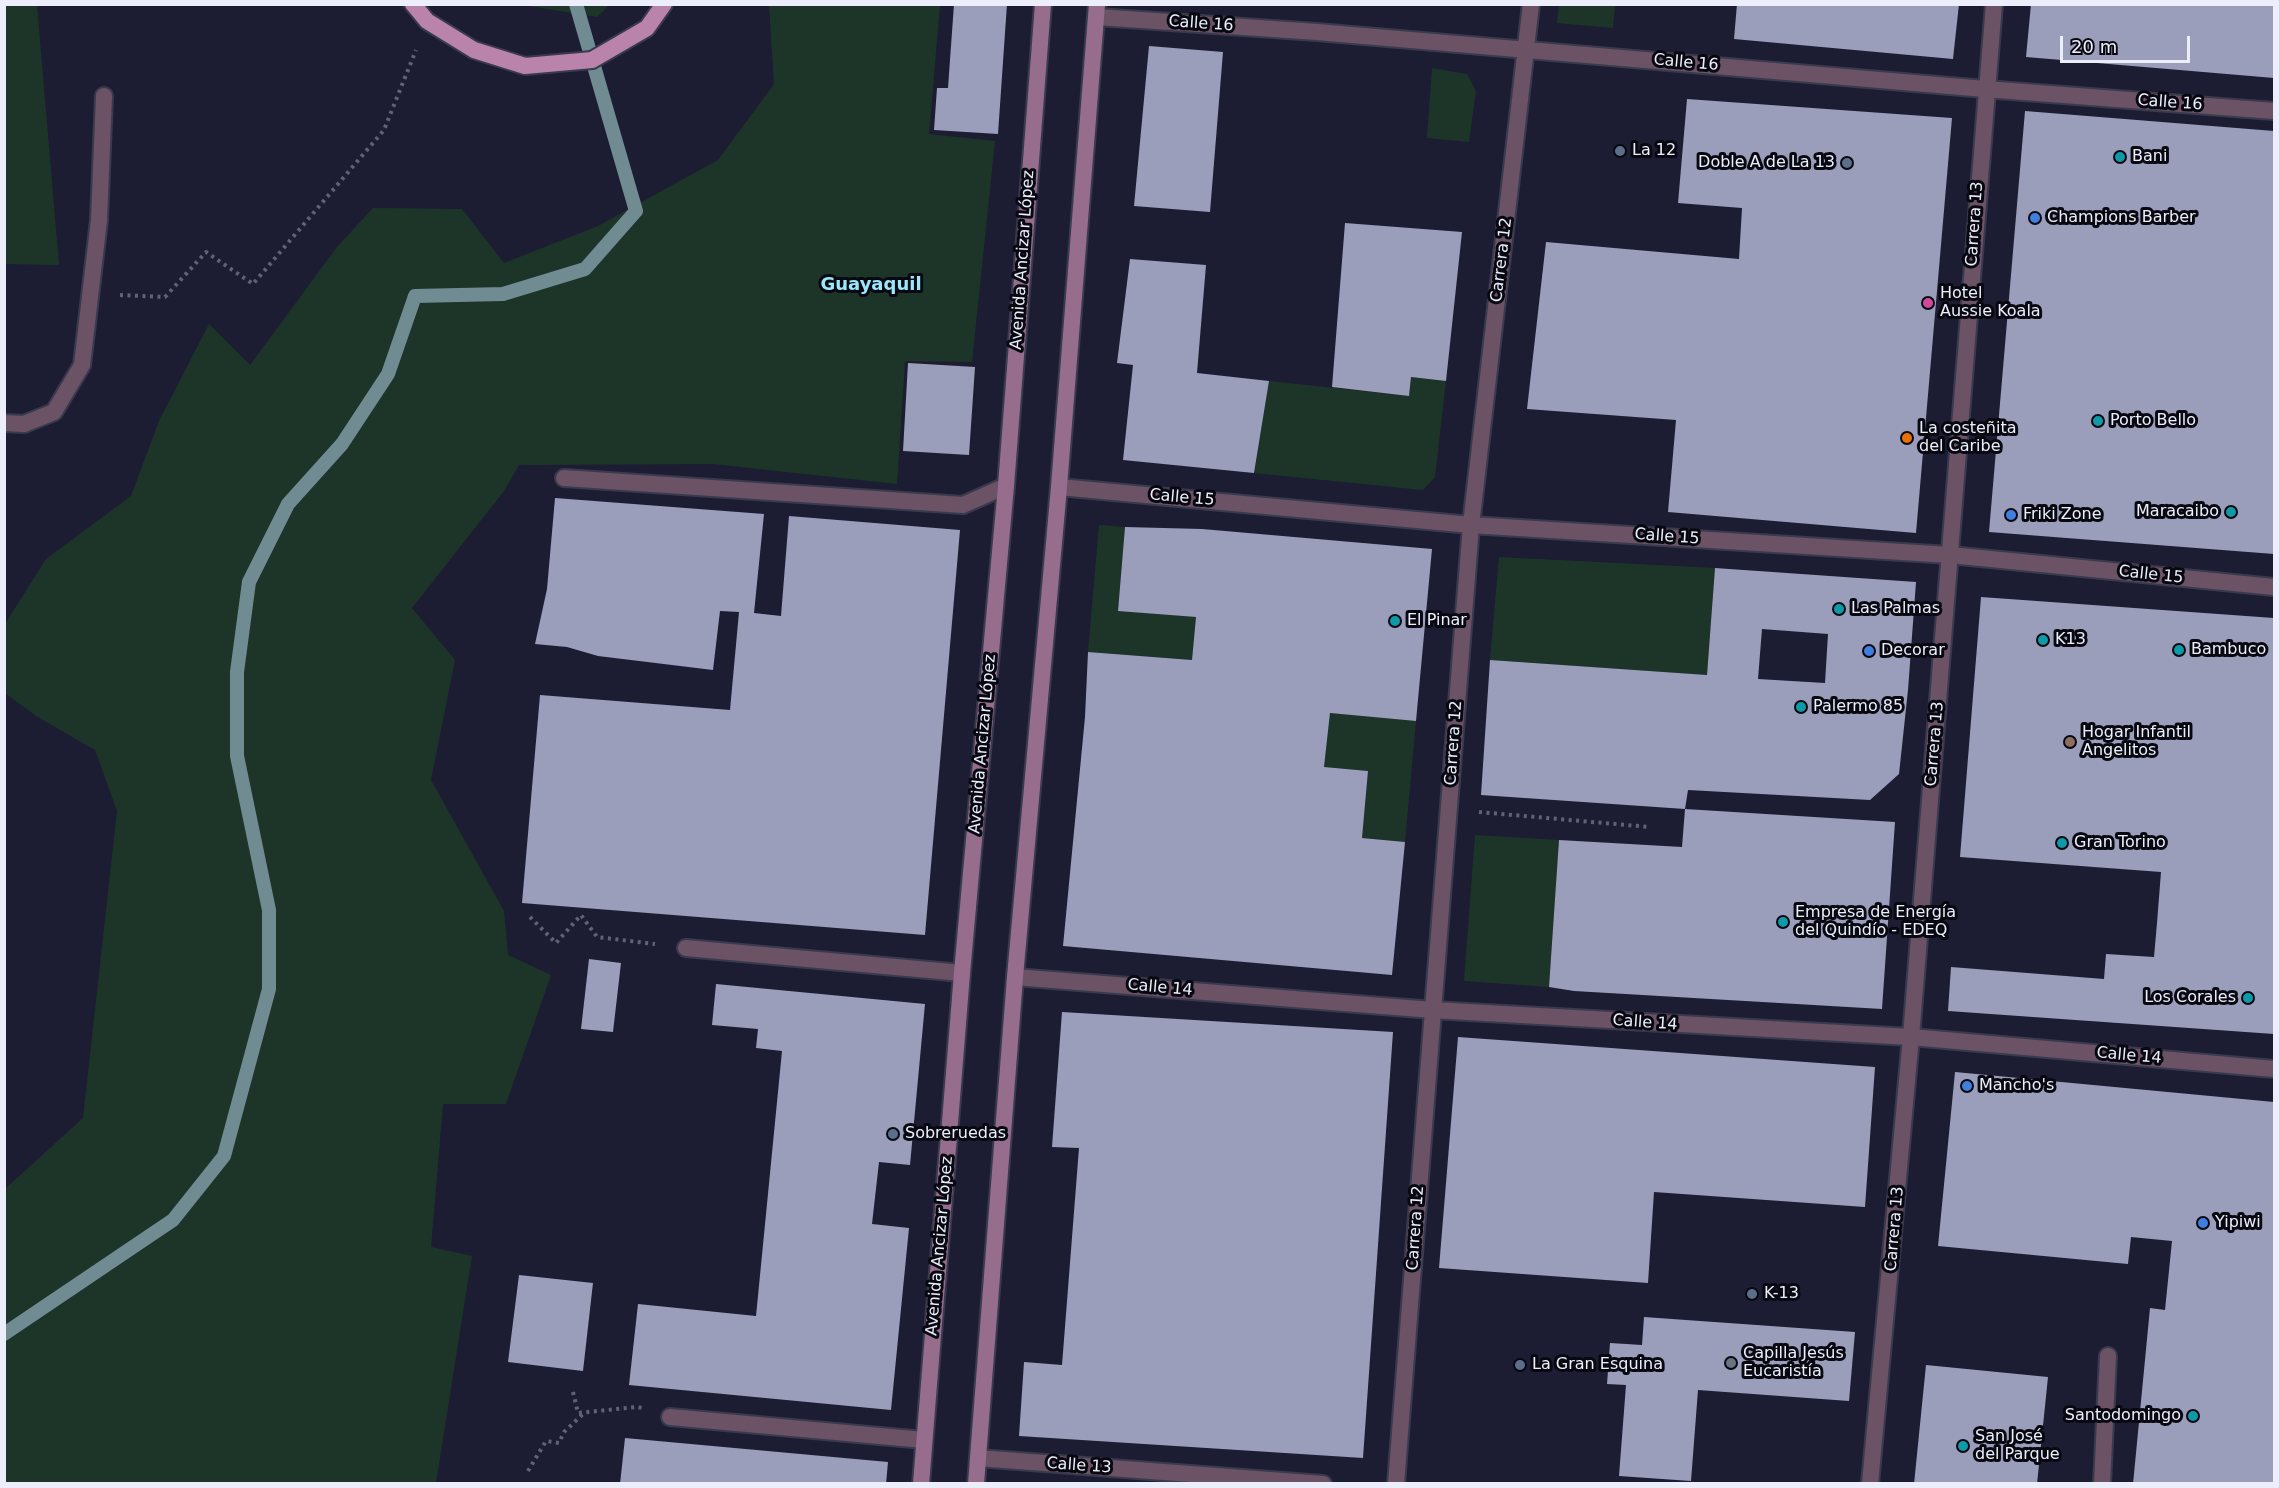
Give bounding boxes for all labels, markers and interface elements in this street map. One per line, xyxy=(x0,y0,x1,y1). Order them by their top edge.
street label: Calle 16 xyxy=(1168,12,1234,36)
scale bar xyxy=(2063,24,2194,62)
text: 20 m xyxy=(2071,36,2117,57)
street label: Calle 16 xyxy=(1653,51,1719,75)
street label: Calle 16 xyxy=(2137,91,2203,115)
place label: La 12 xyxy=(1632,141,1676,161)
marker: La 12 xyxy=(1613,144,1627,158)
place label: Bani xyxy=(2132,147,2167,167)
marker: Bani xyxy=(2113,150,2127,164)
place label: Doble A de La 13 xyxy=(1698,153,1835,173)
marker: Doble A de La 13 xyxy=(1840,156,1854,170)
street label: Avenida Ancizar López xyxy=(1007,170,1039,350)
street label: Carrera 13 xyxy=(1962,181,1988,267)
place label: Champions Barber xyxy=(2047,208,2196,228)
marker: Champions Barber xyxy=(2028,211,2042,225)
street label: Carrera 12 xyxy=(1487,217,1517,303)
district label: Guayaquil xyxy=(820,274,922,296)
place label: Hotel Aussie Koala xyxy=(1940,284,2041,322)
marker: Hotel Aussie Koala xyxy=(1921,296,1935,310)
place label: Porto Bello xyxy=(2110,411,2196,431)
marker: Porto Bello xyxy=(2091,414,2105,428)
place label: La costeñita del Caribe xyxy=(1919,419,2017,457)
marker: La costeñita del Caribe xyxy=(1900,431,1914,445)
street label: Calle 15 xyxy=(1149,486,1215,510)
place label: Maracaibo xyxy=(2136,502,2219,522)
place label: Friki Zone xyxy=(2023,505,2102,525)
marker: Maracaibo xyxy=(2224,505,2238,519)
marker: Friki Zone xyxy=(2004,508,2018,522)
street label: Calle 15 xyxy=(1634,525,1700,549)
street label: Calle 15 xyxy=(2118,562,2184,588)
place label: Las Palmas xyxy=(1851,599,1940,619)
marker: Las Palmas xyxy=(1832,602,1846,616)
place label: El Pinar xyxy=(1407,611,1467,631)
marker: El Pinar xyxy=(1388,614,1402,628)
place label: K13 xyxy=(2055,630,2086,650)
marker: K13 xyxy=(2036,633,2050,647)
place label: Bambuco xyxy=(2191,640,2266,660)
place label: Decorar xyxy=(1881,641,1945,661)
marker: Bambuco xyxy=(2172,643,2186,657)
marker: Decorar xyxy=(1862,644,1876,658)
street label: Avenida Ancizar López xyxy=(966,654,1000,834)
place label: Palermo 85 xyxy=(1813,697,1903,717)
street label: Carrera 12 xyxy=(1441,700,1467,786)
marker: Palermo 85 xyxy=(1794,700,1808,714)
street label: Carrera 13 xyxy=(1922,701,1948,787)
place label: Hogar Infantil Angelitos xyxy=(2082,723,2191,761)
marker: Hogar Infantil Angelitos xyxy=(2063,735,2077,749)
place label: Gran Torino xyxy=(2074,833,2166,853)
marker: Gran Torino xyxy=(2055,836,2069,850)
place label: Empresa de Energía del Quindío - EDEQ xyxy=(1795,903,1956,941)
marker: Empresa de Energía del Quindío - EDEQ xyxy=(1776,915,1790,929)
street label: Calle 14 xyxy=(1127,976,1193,1000)
place label: Los Corales xyxy=(2144,988,2236,1008)
marker: Los Corales xyxy=(2241,991,2255,1005)
street label: Calle 14 xyxy=(1612,1011,1678,1035)
street label: Calle 14 xyxy=(2096,1044,2162,1068)
place label: Mancho's xyxy=(1979,1076,2054,1096)
marker: Mancho's xyxy=(1960,1079,1974,1093)
place label: Sobreruedas xyxy=(905,1124,1006,1144)
marker: Sobreruedas xyxy=(886,1127,900,1141)
street label: Avenida Ancizar López xyxy=(923,1156,957,1336)
street label: Carrera 12 xyxy=(1403,1185,1429,1271)
street label: Carrera 13 xyxy=(1882,1186,1908,1272)
place label: Yipiwi xyxy=(2215,1213,2261,1233)
marker: Yipiwi xyxy=(2196,1216,2210,1230)
place label: K-13 xyxy=(1764,1284,1799,1304)
marker: K-13 xyxy=(1745,1287,1759,1301)
place label: Capilla Jesús Eucaristía xyxy=(1743,1344,1844,1382)
place label: La Gran Esquina xyxy=(1532,1355,1663,1375)
marker: Capilla Jesús Eucaristía xyxy=(1724,1356,1738,1370)
marker: La Gran Esquina xyxy=(1513,1358,1527,1372)
place label: Santodomingo xyxy=(2065,1406,2181,1426)
marker: Santodomingo xyxy=(2186,1409,2200,1423)
place label: San José del Parque xyxy=(1975,1427,2060,1465)
marker: San José del Parque xyxy=(1956,1439,1970,1453)
street label: Calle 13 xyxy=(1046,1454,1112,1478)

